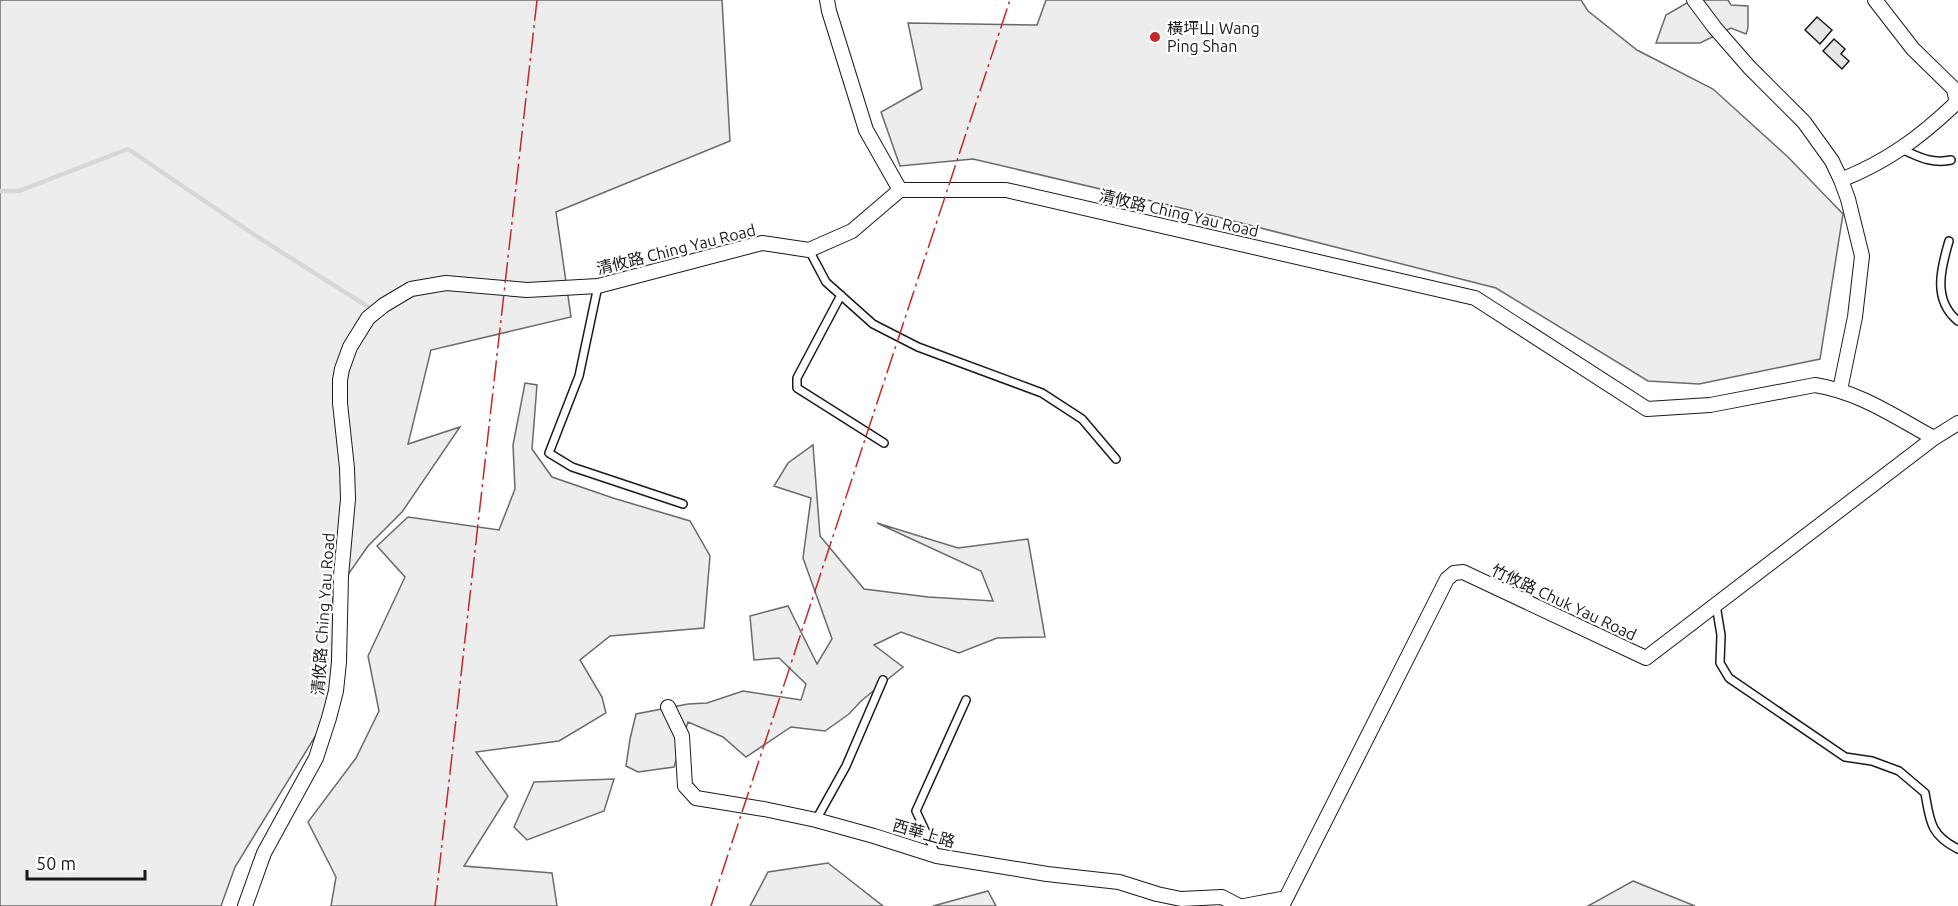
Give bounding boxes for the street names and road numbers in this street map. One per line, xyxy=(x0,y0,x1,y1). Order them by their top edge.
street label: 清攸路 Ching Yau Road xyxy=(1098,186,1260,240)
street label: 清攸路 Ching Yau Road xyxy=(595,221,757,277)
street label: 清攸路 Ching Yau Road xyxy=(308,532,338,696)
street label: 竹攸路 Chuk Yau Road xyxy=(1489,560,1639,644)
street label: 西華上路 xyxy=(891,816,957,850)

